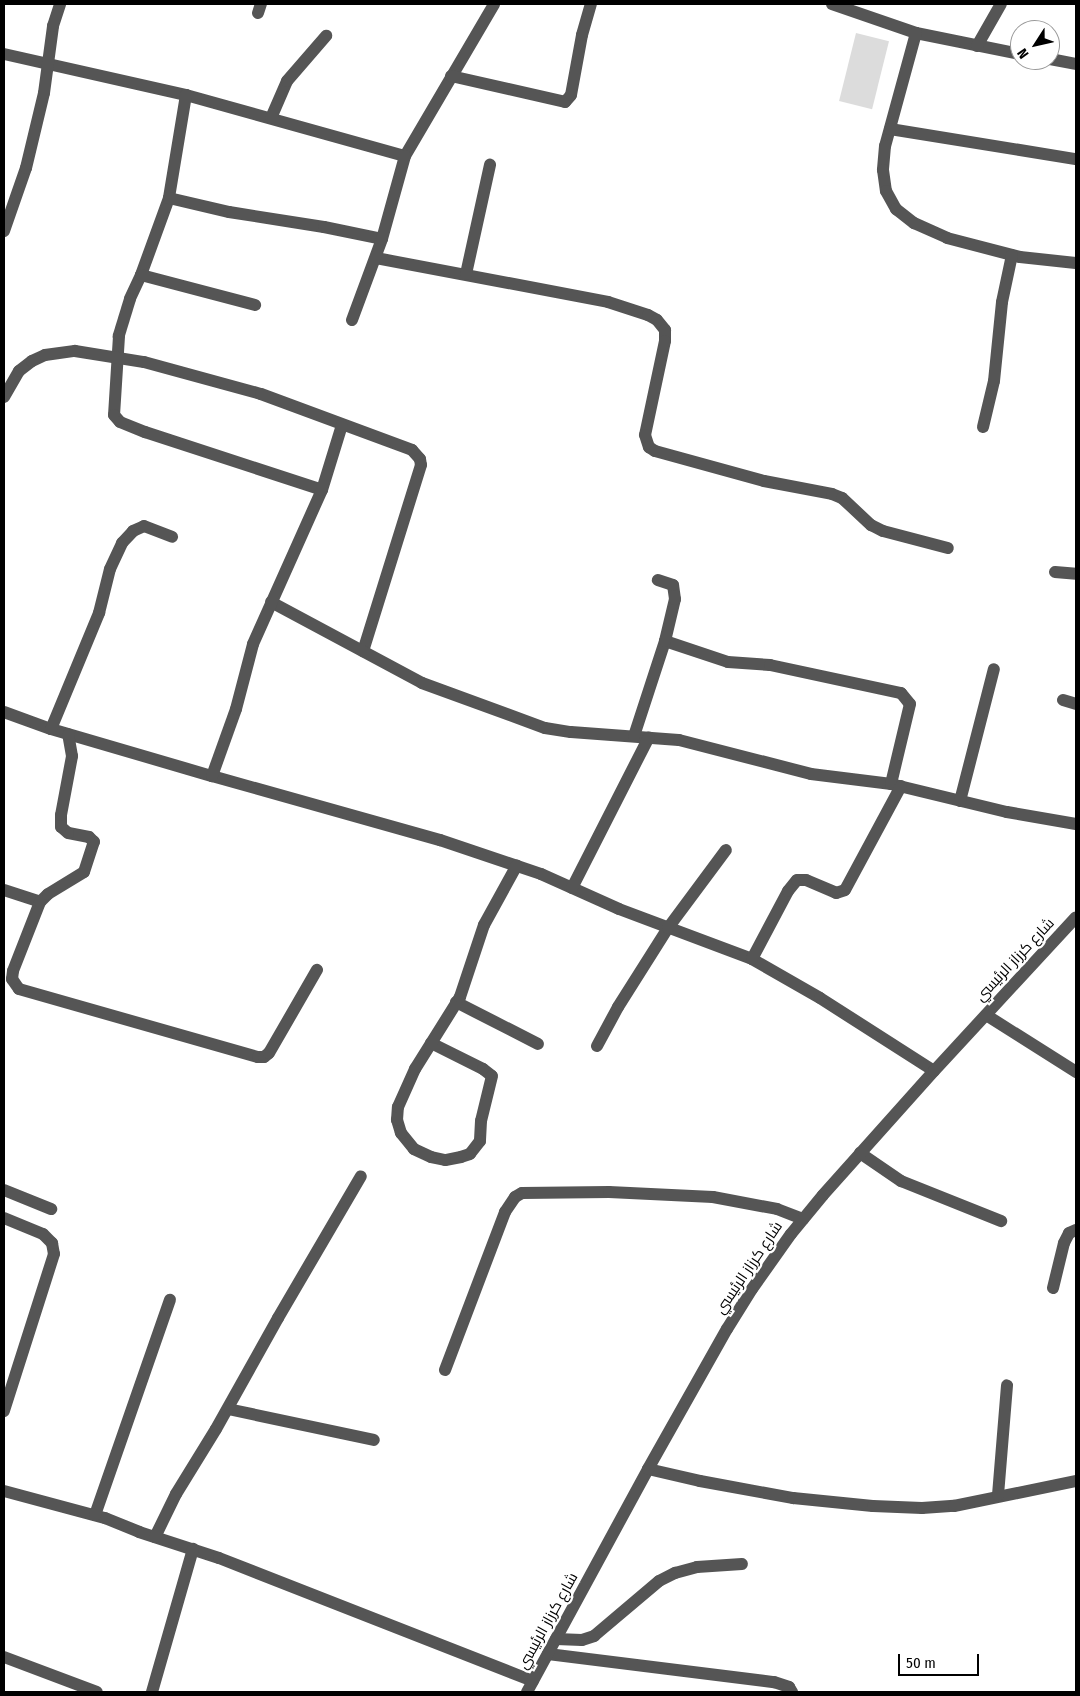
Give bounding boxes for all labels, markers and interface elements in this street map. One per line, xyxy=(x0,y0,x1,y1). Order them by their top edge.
north arrow xyxy=(1010,20,1060,70)
text: N xyxy=(1014,45,1032,62)
street label: شارع كرزاز الرئيسي xyxy=(972,914,1058,1006)
street label: شارع كرزاز الرئيسي xyxy=(711,1218,787,1318)
street label: شارع كرزاز الرئيسي xyxy=(514,1570,582,1672)
scale bar xyxy=(900,1644,981,1676)
text: 50 m xyxy=(906,1654,936,1672)

